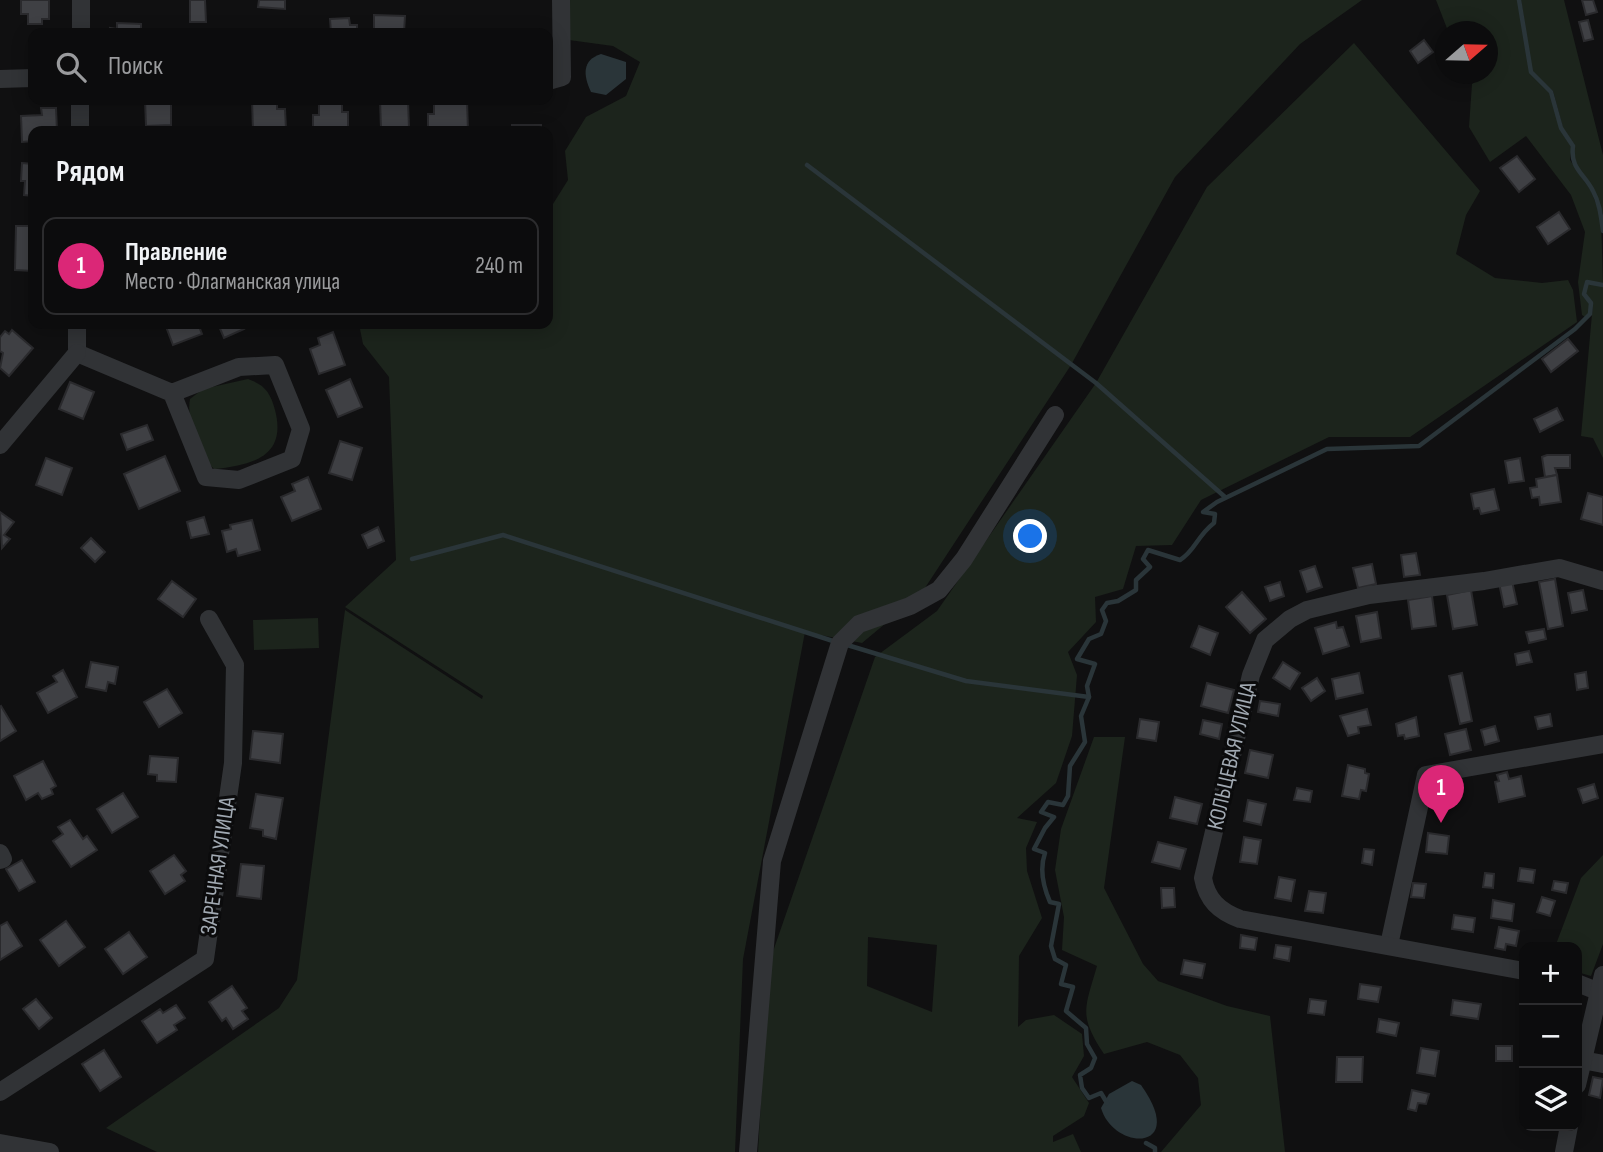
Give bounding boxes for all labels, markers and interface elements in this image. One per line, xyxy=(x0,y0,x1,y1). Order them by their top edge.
north arrow xyxy=(1435,21,1498,84)
search box xyxy=(28,28,553,105)
icon: search xyxy=(52,48,90,86)
text: Поиск xyxy=(108,51,163,82)
text: Рядом xyxy=(56,154,124,190)
text: Правление xyxy=(125,237,227,268)
text: 1 xyxy=(76,252,86,280)
text: 240 m xyxy=(475,252,523,280)
text: Место · Флагманская улица xyxy=(125,268,340,296)
your location xyxy=(1013,519,1047,553)
street label: КОЛЬЦЕВАЯ УЛИЦА xyxy=(1201,679,1263,833)
pin: 1 xyxy=(1418,765,1464,823)
street label: ЗАРЕЧНАЯ УЛИЦА xyxy=(194,795,242,937)
map controls xyxy=(1519,942,1582,1131)
button: + xyxy=(1519,942,1582,1005)
button: − xyxy=(1519,1005,1582,1068)
button: layers xyxy=(1519,1068,1582,1131)

